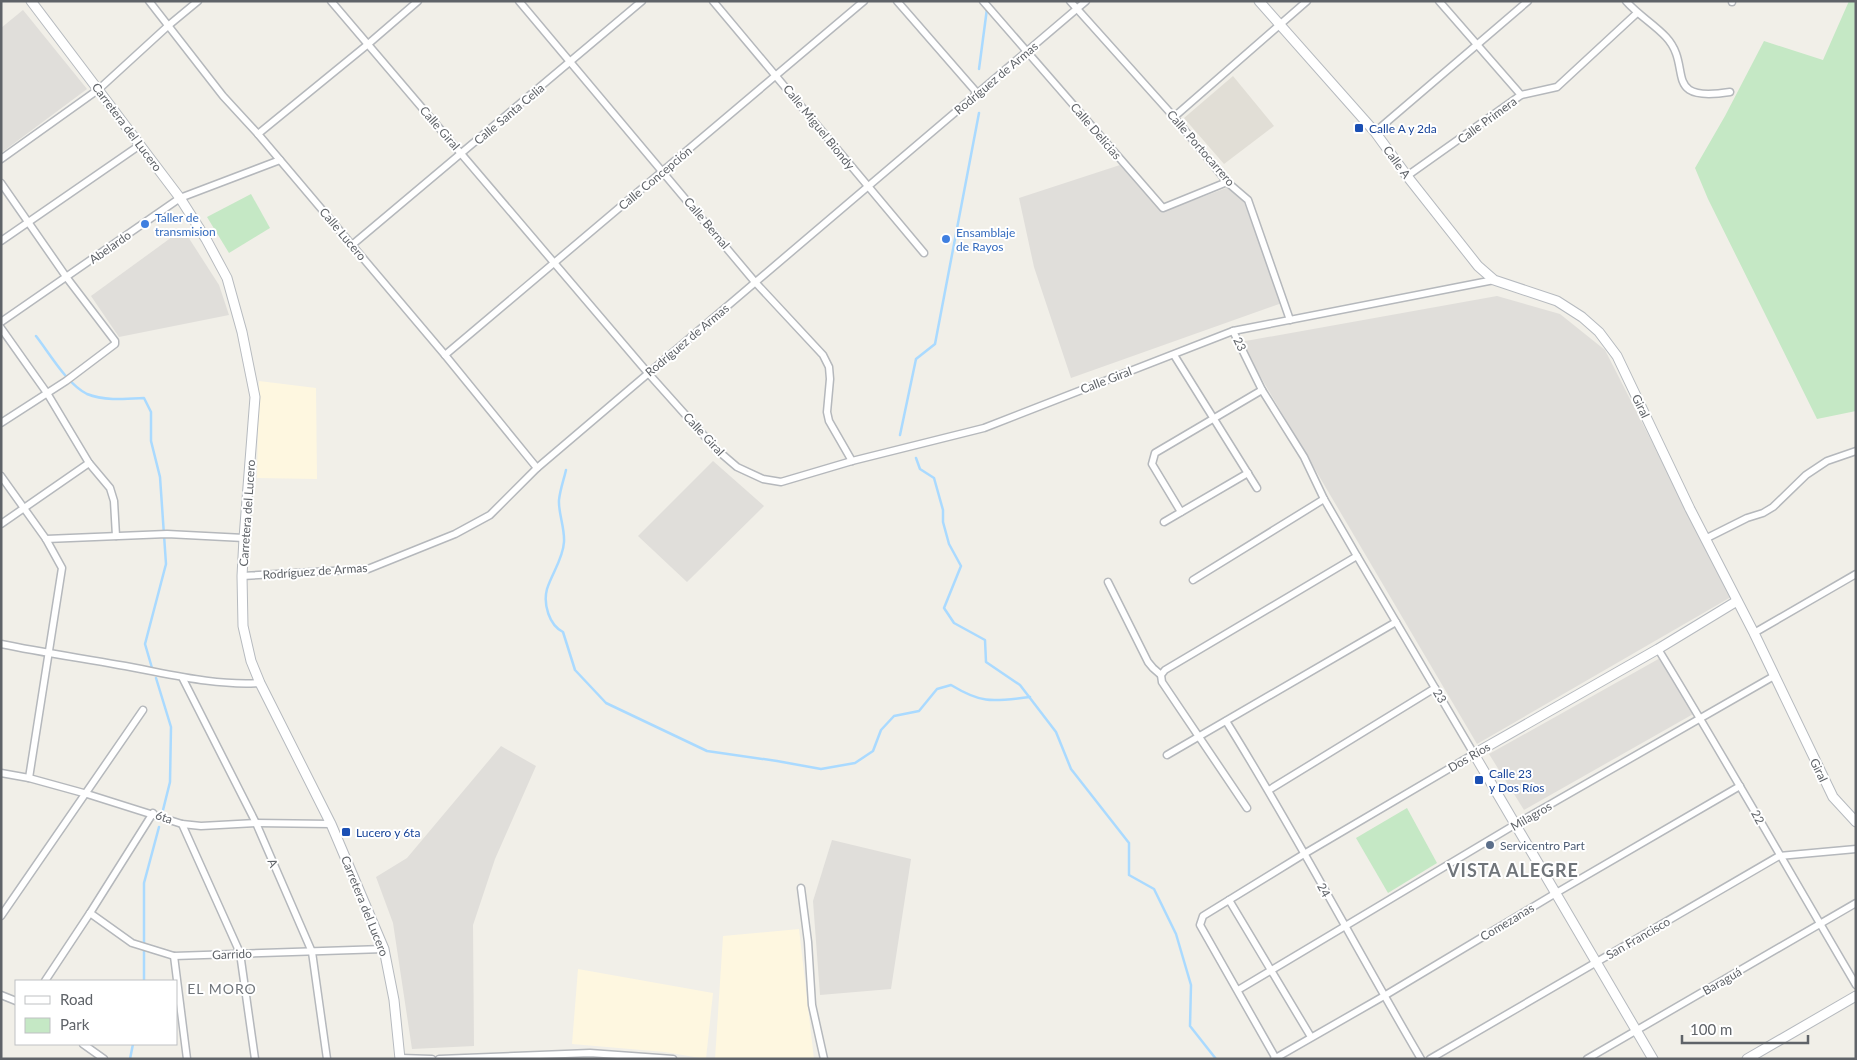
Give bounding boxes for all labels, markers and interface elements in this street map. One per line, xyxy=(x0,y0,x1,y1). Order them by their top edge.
street label: Rodríguez de Armas xyxy=(951,39,1041,117)
street label: Carretera del Lucero xyxy=(89,80,165,174)
street label: Calle Santa Celia xyxy=(471,80,547,148)
street label: Calle Miguel Biondy xyxy=(780,81,858,173)
street label: Calle Primera xyxy=(1454,93,1520,147)
street label: Calle Delicias xyxy=(1067,100,1125,162)
street label: Calle Giral xyxy=(417,103,463,153)
street label: Calle Portocarrero xyxy=(1164,107,1238,189)
place label: Calle A y 2da xyxy=(1369,121,1437,136)
marker: Calle A y 2da xyxy=(1353,122,1365,134)
street label: Calle Concepción xyxy=(615,143,695,213)
street label: Calle A xyxy=(1380,143,1414,182)
street label: Calle Bernal xyxy=(681,194,733,252)
street label: Calle Lucero xyxy=(317,204,370,264)
place label: Taller de transmision xyxy=(155,210,216,239)
marker: Taller de transmision xyxy=(139,218,151,230)
place label: Ensamblaje de Rayos xyxy=(956,225,1015,254)
street label: Abelardo xyxy=(86,227,134,267)
marker: Ensamblaje de Rayos xyxy=(940,233,952,245)
street label: Rodríguez de Armas xyxy=(642,301,732,379)
street label: 23 xyxy=(1230,334,1250,354)
street label: Calle Giral xyxy=(1078,363,1134,397)
street label: Giral xyxy=(1629,392,1653,420)
street label: Calle Giral xyxy=(680,409,728,459)
street label: Carretera del Lucero xyxy=(236,459,258,567)
street label: Rodríguez de Armas xyxy=(262,560,368,582)
street label: 23 xyxy=(1430,686,1450,706)
street label: Dos Ríos xyxy=(1445,739,1493,775)
street label: Giral xyxy=(1807,756,1831,784)
place label: Calle 23 y Dos Ríos xyxy=(1489,766,1544,795)
marker: Calle 23 y Dos Ríos xyxy=(1473,774,1485,786)
street label: Milagros xyxy=(1508,798,1554,834)
street label: 6ta xyxy=(153,807,175,827)
street label: 22 xyxy=(1748,807,1768,827)
place label: Lucero y 6ta xyxy=(356,825,420,840)
marker: Lucero y 6ta xyxy=(340,826,352,838)
place label: Servicentro Part xyxy=(1500,838,1585,853)
marker: Servicentro Part xyxy=(1484,839,1496,851)
street label: Carretera del Lucero xyxy=(338,854,392,959)
street label: A xyxy=(265,856,282,870)
district label: VISTA ALEGRE xyxy=(1446,859,1579,881)
street label: 24 xyxy=(1314,880,1334,900)
street label: Comezanas xyxy=(1477,900,1537,944)
street label: San Francisco xyxy=(1603,914,1673,962)
street label: Garrido xyxy=(212,946,252,962)
street label: Baraguá xyxy=(1700,964,1744,998)
legend xyxy=(15,980,178,1045)
district label: EL MORO xyxy=(187,980,257,997)
text: Road xyxy=(60,990,93,1008)
scale bar xyxy=(1682,1012,1808,1044)
text: Park xyxy=(60,1015,90,1033)
text: 100 m xyxy=(1690,1020,1732,1038)

